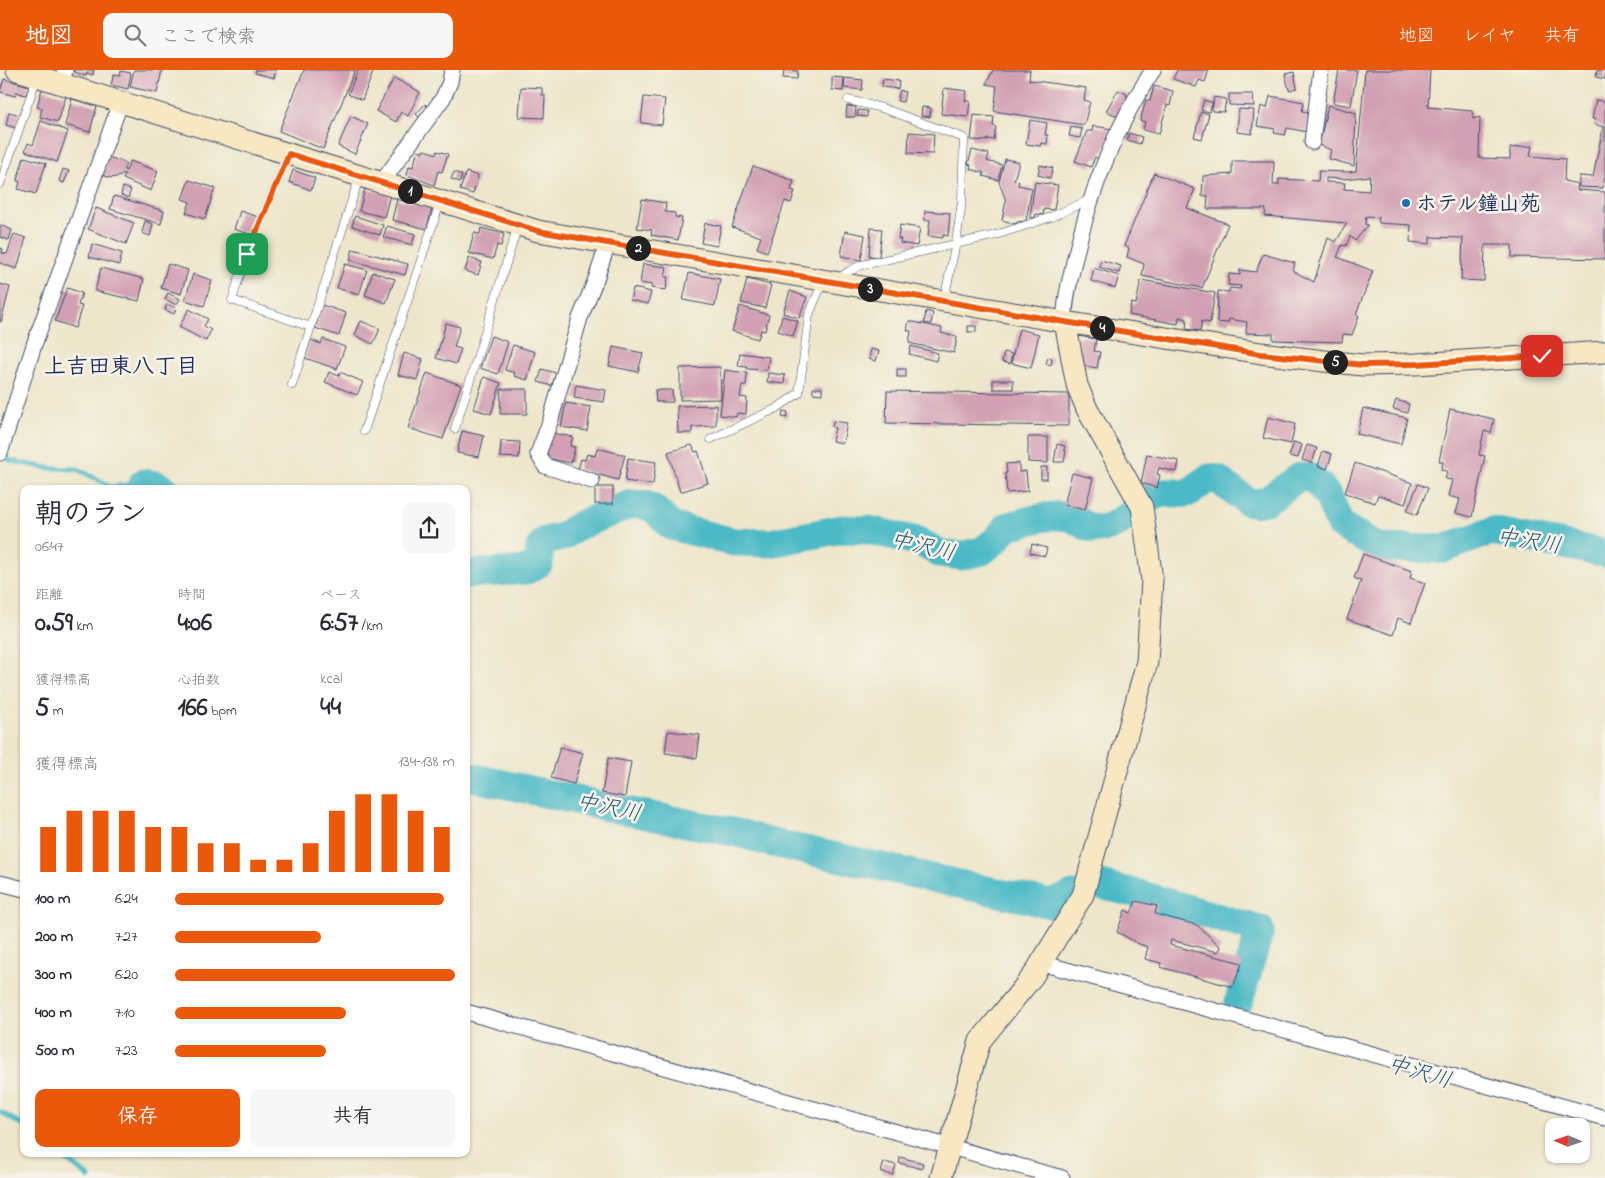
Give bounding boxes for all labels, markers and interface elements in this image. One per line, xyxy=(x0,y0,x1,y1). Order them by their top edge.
search box xyxy=(103,13,453,58)
text: 地図 xyxy=(25,20,73,55)
icon: search xyxy=(121,21,149,49)
text: ここで検索 xyxy=(161,24,256,51)
text: 地図 xyxy=(1399,24,1435,50)
text: レイヤ xyxy=(1463,24,1516,50)
text: 共有 xyxy=(1544,24,1580,50)
pin: 1 xyxy=(398,178,422,204)
text: 1 xyxy=(408,181,413,202)
place label: ホテル鐘山苑 xyxy=(1416,190,1541,220)
marker: ホテル鐘山苑 xyxy=(1400,197,1412,209)
pin xyxy=(226,233,268,275)
pin: 2 xyxy=(626,236,650,260)
text: 2 xyxy=(635,238,642,259)
icon: arrive xyxy=(233,240,261,268)
pin: 3 xyxy=(858,276,882,302)
text: 3 xyxy=(868,279,873,300)
pin: 4 xyxy=(1090,316,1114,340)
text: 4 xyxy=(1100,318,1105,339)
pin xyxy=(1521,335,1563,377)
icon: check xyxy=(1528,342,1556,370)
pin: 5 xyxy=(1322,350,1348,374)
district label: 上吉田東八丁目 xyxy=(44,352,198,384)
text: 5 xyxy=(1331,352,1340,373)
text: 朝のラン xyxy=(35,495,147,536)
button: share xyxy=(403,502,455,554)
water label: 中沢川 xyxy=(1493,522,1564,564)
water label: 中沢川 xyxy=(887,525,958,571)
text: 06:47 xyxy=(35,535,64,559)
text: 距離 xyxy=(35,585,63,606)
text: 時間 xyxy=(178,585,206,606)
text: ペース xyxy=(320,585,362,606)
text: 0.59 xyxy=(35,606,73,642)
text: 4:06 xyxy=(178,606,212,642)
text: 6:57 xyxy=(320,606,358,642)
text: km xyxy=(73,616,93,637)
text: /km xyxy=(358,616,383,637)
text: kcal xyxy=(320,669,343,690)
text: 獲得標高 xyxy=(35,670,91,691)
text: 心拍数 xyxy=(178,670,220,691)
text: 44 xyxy=(320,690,341,726)
text: 5 xyxy=(35,691,49,727)
text: 166 xyxy=(178,691,208,727)
text: m xyxy=(49,701,64,722)
text: bpm xyxy=(208,701,237,722)
text: 134–138 m xyxy=(398,750,455,774)
text: 獲得標高 xyxy=(35,753,99,777)
water label: 中沢川 xyxy=(573,786,644,831)
text: 100 m xyxy=(35,887,70,911)
text: 6:24 xyxy=(115,887,138,911)
text: 200 m xyxy=(35,925,73,949)
text: 7:27 xyxy=(115,925,138,949)
text: 300 m xyxy=(35,963,72,987)
text: 6:20 xyxy=(115,963,138,987)
text: 400 m xyxy=(35,1001,72,1025)
text: 7:10 xyxy=(115,1001,135,1025)
text: 500 m xyxy=(35,1039,74,1063)
text: 7:23 xyxy=(115,1039,138,1063)
water label: 中沢川 xyxy=(1383,1049,1455,1098)
button: 保存 xyxy=(35,1089,240,1147)
button: 共有 xyxy=(250,1089,455,1147)
north arrow xyxy=(1545,1118,1590,1162)
map controls xyxy=(1545,1118,1590,1163)

